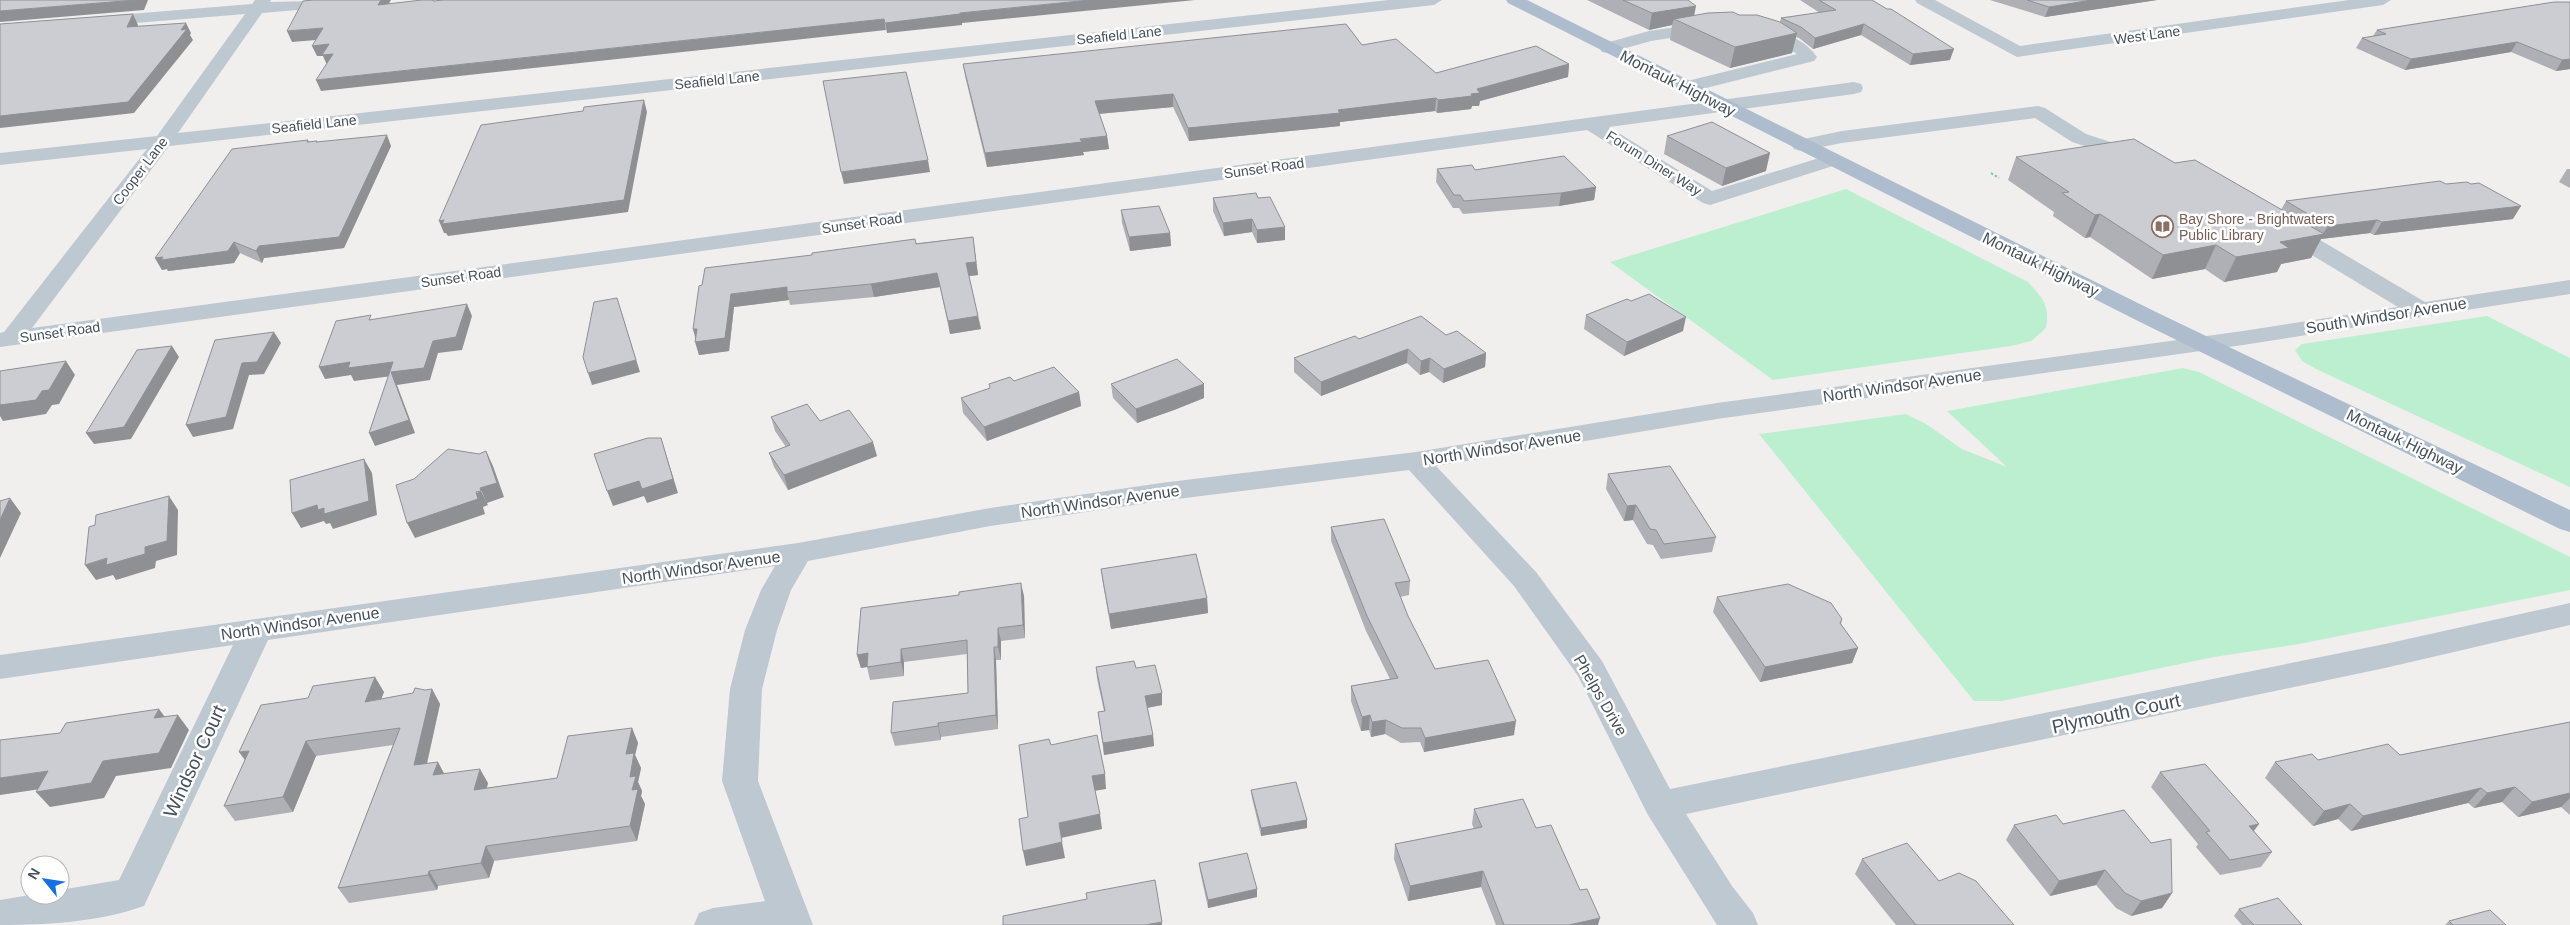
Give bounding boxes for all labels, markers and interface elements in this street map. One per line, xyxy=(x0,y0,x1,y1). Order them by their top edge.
street label: West Lane xyxy=(2113,22,2181,48)
street label: Seafield Lane xyxy=(1076,23,1163,47)
street label: Montauk Highway xyxy=(1617,47,1738,120)
street label: Seafield Lane xyxy=(674,68,761,92)
street label: Seafield Lane xyxy=(271,112,358,136)
street label: Forum Diner Way xyxy=(1603,127,1705,199)
street label: Cooper Lane xyxy=(109,134,171,208)
street label: Sunset Road xyxy=(1223,154,1305,182)
street label: Sunset Road xyxy=(821,209,903,237)
place label: Bay Shore - Brightwaters Public Library xyxy=(2179,211,2335,243)
library icon: Bay Shore - Brightwaters Public Library xyxy=(2151,215,2175,239)
street label: Montauk Highway xyxy=(1980,229,2102,300)
street label: Sunset Road xyxy=(420,263,502,291)
street label: South Windsor Avenue xyxy=(2305,294,2468,337)
street label: Sunset Road xyxy=(19,318,101,346)
street label: North Windsor Avenue xyxy=(1822,366,1982,405)
street label: Montauk Highway xyxy=(2344,406,2466,477)
street label: North Windsor Avenue xyxy=(1422,427,1582,468)
street label: North Windsor Avenue xyxy=(1020,482,1180,521)
street label: North Windsor Avenue xyxy=(621,548,781,587)
street label: North Windsor Avenue xyxy=(220,604,380,643)
street label: Phelps Drive xyxy=(1571,652,1631,739)
street label: Plymouth Court xyxy=(2050,689,2183,737)
street label: Windsor Court xyxy=(159,701,230,821)
north arrow xyxy=(20,855,70,905)
text: N xyxy=(24,865,43,882)

